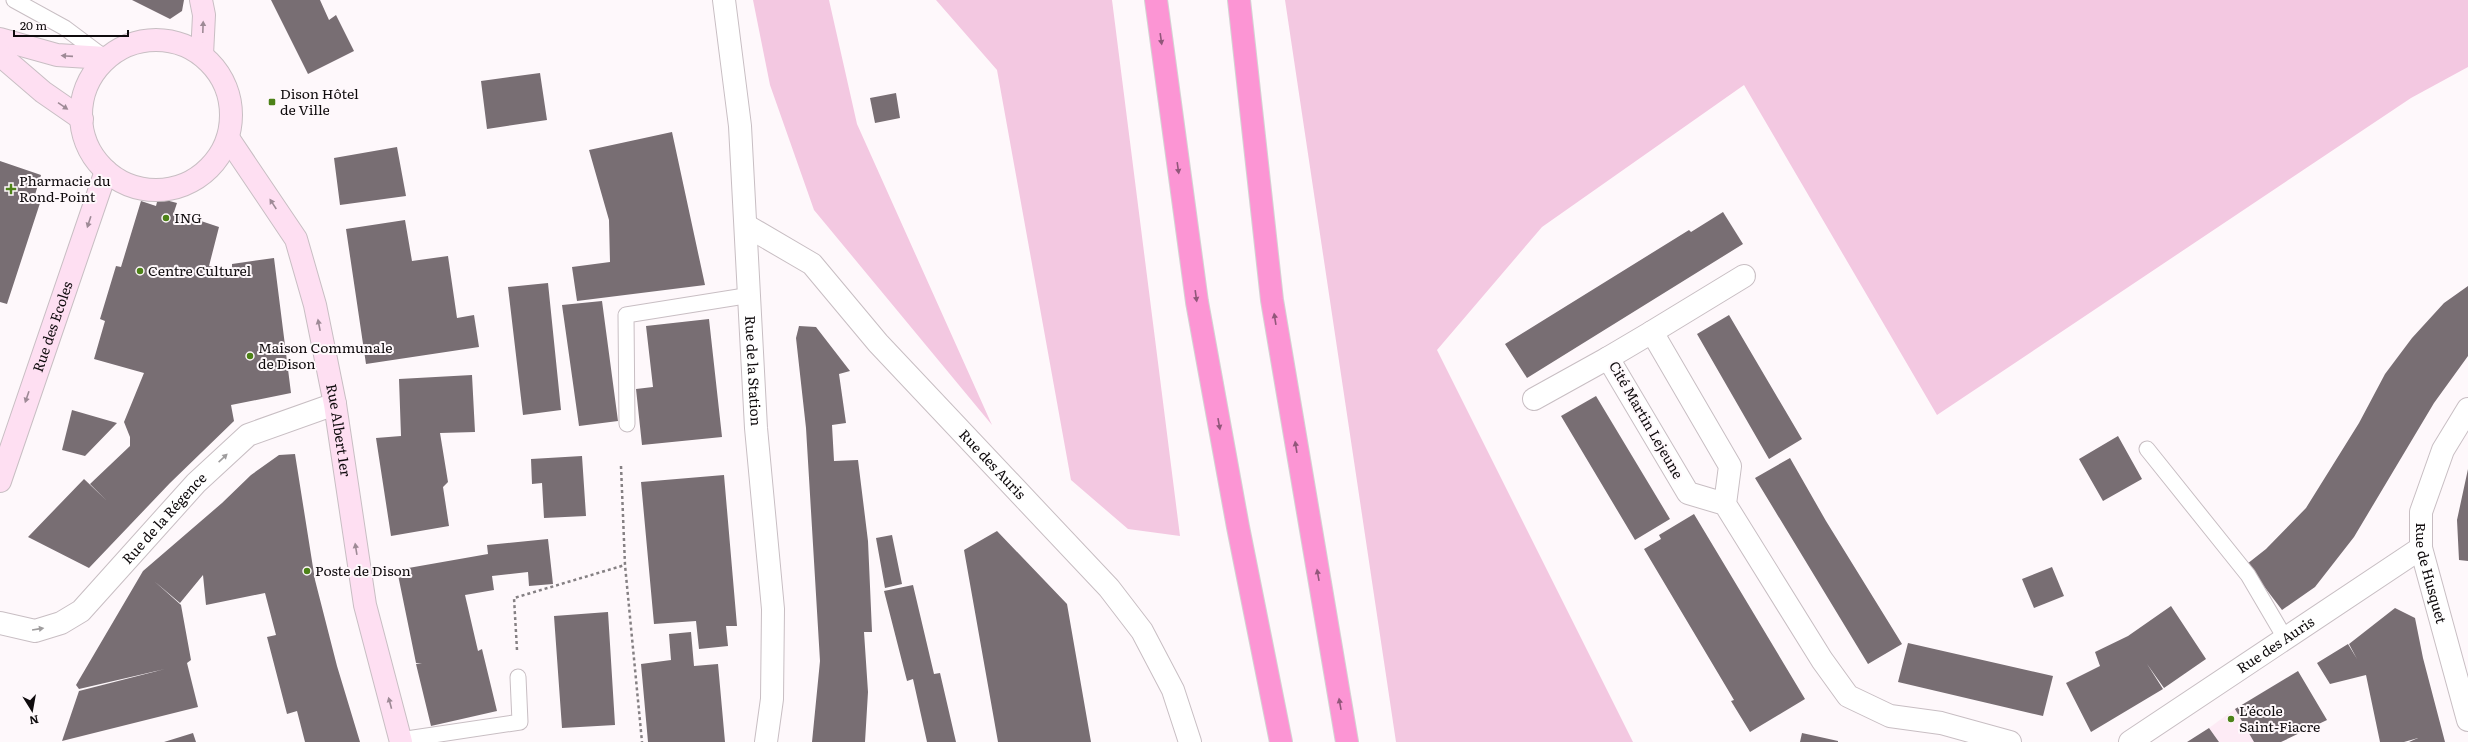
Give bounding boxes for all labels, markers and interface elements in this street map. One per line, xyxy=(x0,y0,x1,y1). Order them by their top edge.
scale bar xyxy=(14,12,128,38)
text: 20 m xyxy=(20,16,47,34)
one-way arrow xyxy=(200,20,206,33)
one-way arrow xyxy=(1158,33,1164,45)
one-way arrow xyxy=(61,52,73,59)
place label: Dison Hôtel de Ville xyxy=(280,83,359,119)
marker: Dison Hôtel de Ville xyxy=(267,97,277,107)
one-way arrow xyxy=(57,102,69,109)
one-way arrow xyxy=(1175,161,1181,174)
place label: Pharmacie du Rond-Point xyxy=(19,170,111,206)
marker: Pharmacie du Rond-Point xyxy=(6,184,16,194)
one-way arrow xyxy=(270,198,277,210)
place label: ING xyxy=(174,207,202,227)
marker: ING xyxy=(161,213,171,223)
one-way arrow xyxy=(86,216,92,228)
place label: Centre Culturel xyxy=(148,260,252,280)
marker: Centre Culturel xyxy=(135,266,145,276)
street label: Rue des Ecoles xyxy=(27,278,77,375)
one-way arrow xyxy=(1193,290,1199,302)
one-way arrow xyxy=(1272,313,1278,325)
street label: Rue de la Station xyxy=(741,315,767,426)
one-way arrow xyxy=(315,318,321,331)
place label: Maison Communale de Dison xyxy=(258,337,392,373)
marker: Maison Communale de Dison xyxy=(245,351,255,361)
street label: Cité Martin Lejeune xyxy=(1605,357,1689,482)
street label: Rue Albert 1er xyxy=(322,382,357,478)
one-way arrow xyxy=(24,391,30,403)
one-way arrow xyxy=(1216,418,1222,430)
street label: Rue des Auris xyxy=(955,424,1031,503)
one-way arrow xyxy=(1293,441,1299,453)
one-way arrow xyxy=(218,453,228,463)
street label: Rue de la Régence xyxy=(117,467,210,568)
street label: Rue de Husquet xyxy=(2412,522,2452,626)
one-way arrow xyxy=(353,543,359,555)
place label: Poste de Dison xyxy=(315,560,411,580)
marker: Poste de Dison xyxy=(302,566,312,576)
one-way arrow xyxy=(1315,569,1321,582)
street label: Rue des Auris xyxy=(2232,611,2318,677)
one-way arrow xyxy=(32,626,44,632)
north arrow xyxy=(12,690,52,730)
one-way arrow xyxy=(387,696,393,708)
one-way arrow xyxy=(1337,697,1343,710)
place label: L’école Saint-Fiacre xyxy=(2239,700,2320,736)
text: N xyxy=(28,712,40,730)
marker: L’école Saint-Fiacre xyxy=(2226,714,2236,724)

